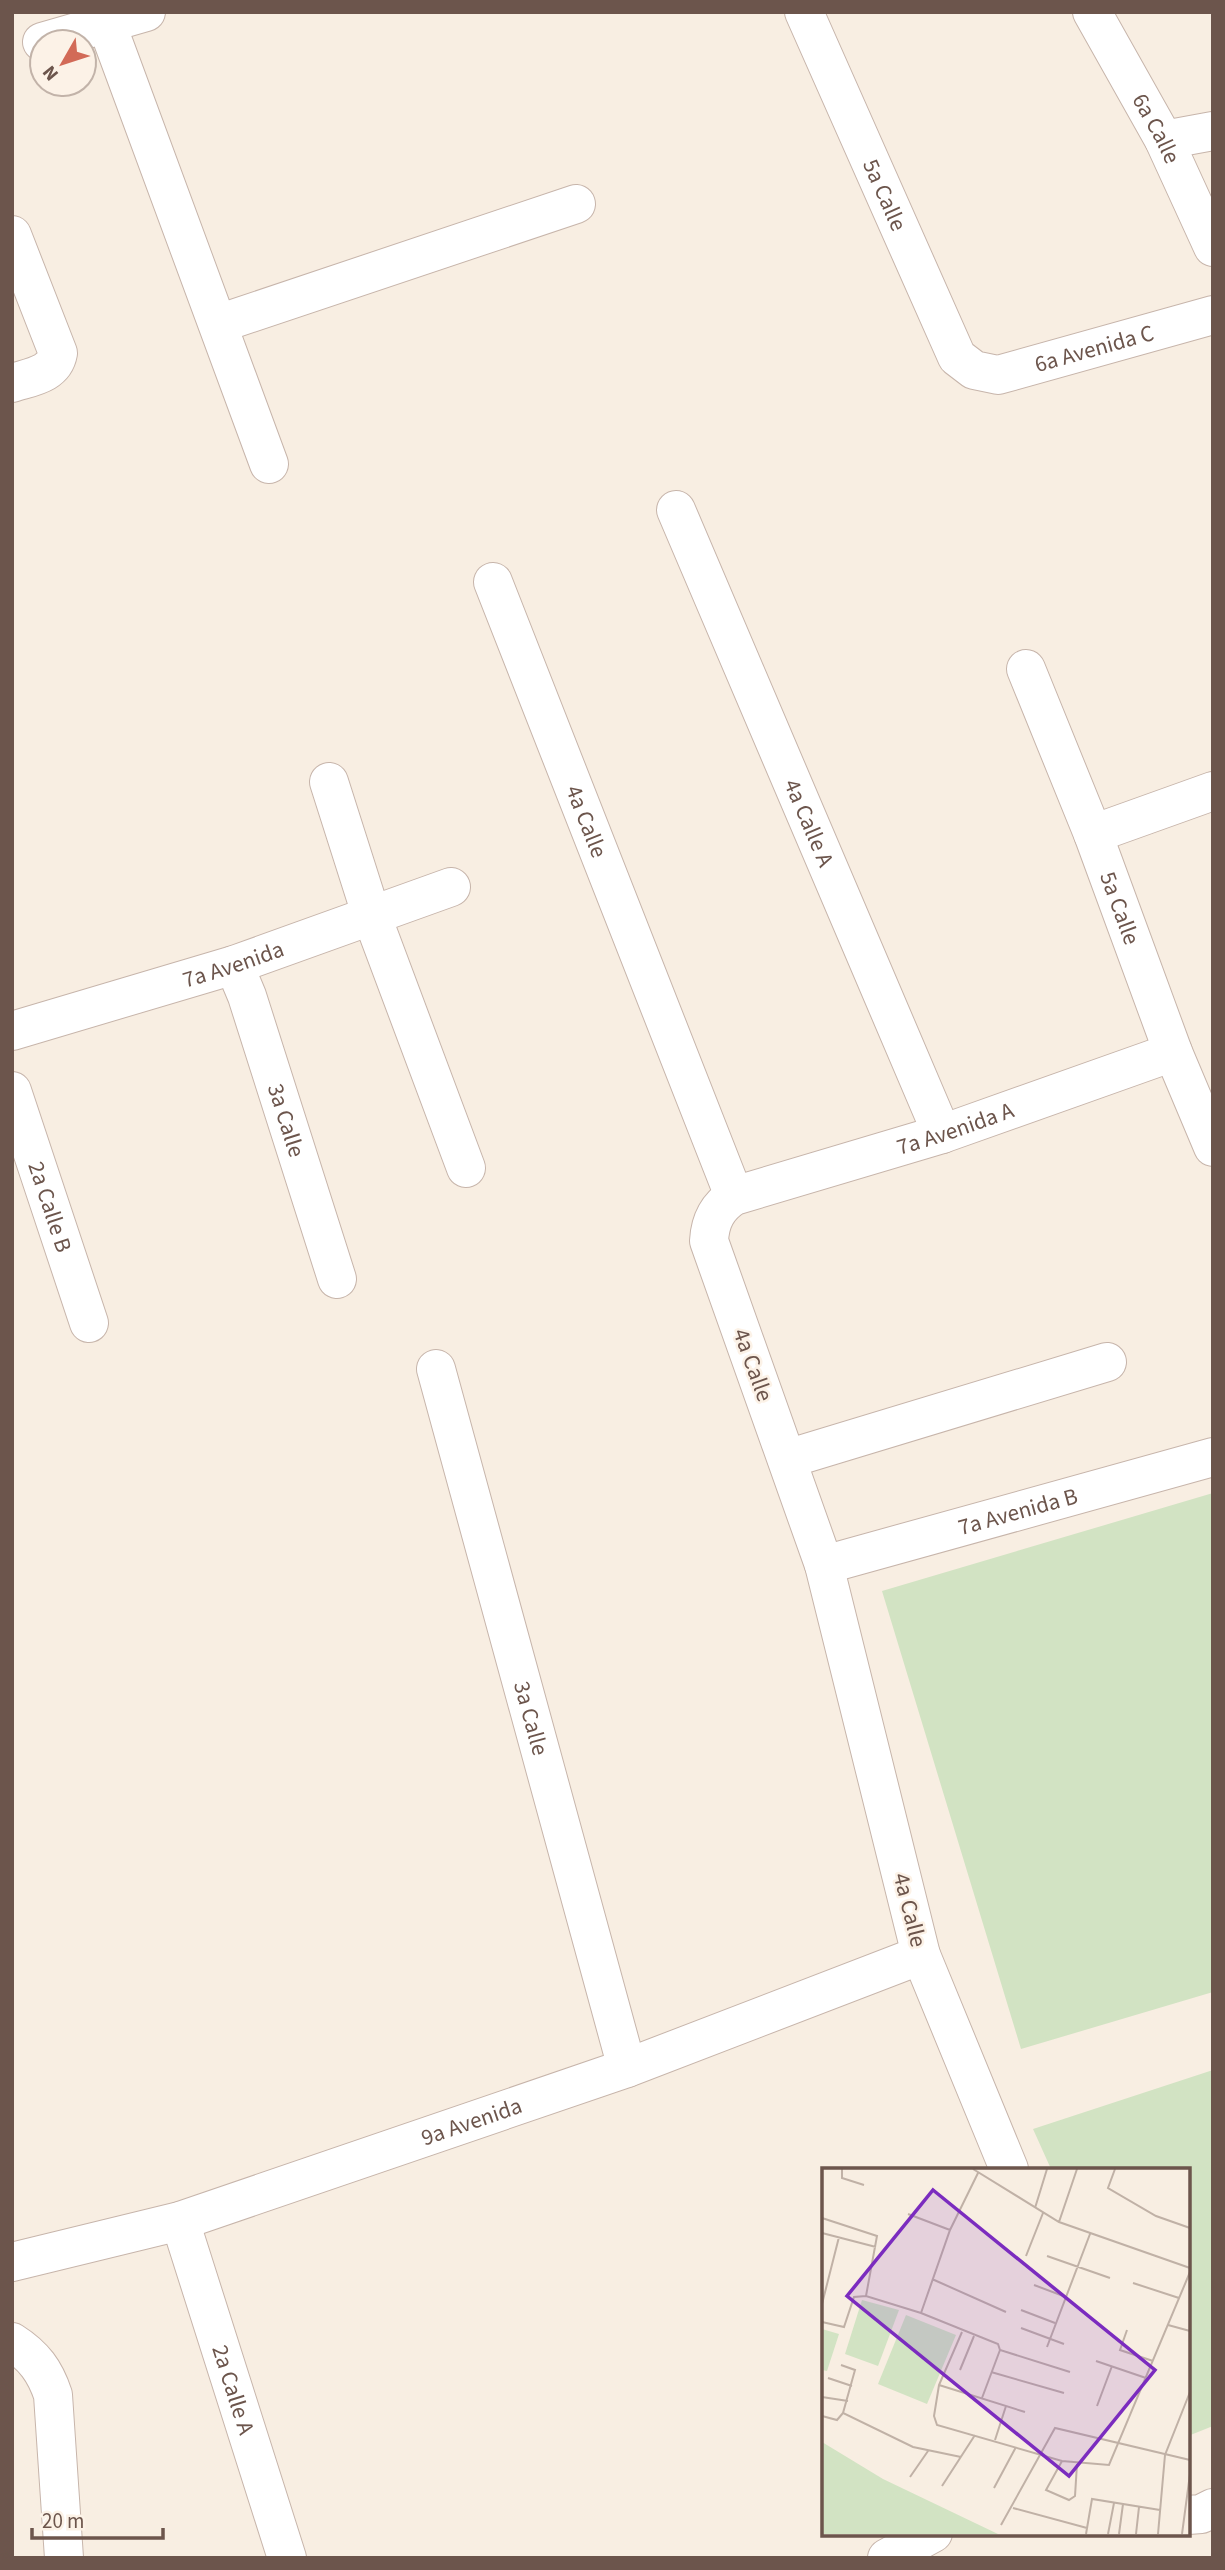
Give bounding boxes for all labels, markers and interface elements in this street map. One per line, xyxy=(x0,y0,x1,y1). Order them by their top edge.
north arrow xyxy=(28,28,98,98)
text: N xyxy=(36,59,65,86)
street label: 6a Calle xyxy=(1124,87,1189,169)
street label: 5a Calle xyxy=(855,154,915,236)
street label: 6a Avenida C xyxy=(1031,316,1157,381)
street label: 4a Calle A xyxy=(776,774,843,872)
street label: 4a Calle xyxy=(558,780,616,862)
street label: 5a Calle xyxy=(1092,867,1149,949)
street label: 7a Avenida xyxy=(179,932,288,996)
street label: 3a Calle xyxy=(259,1079,314,1161)
street label: 7a Avenida A xyxy=(892,1093,1019,1163)
street label: 2a Calle B xyxy=(20,1157,81,1256)
street label: 4a Calle xyxy=(725,1324,781,1406)
street label: 7a Avenida B xyxy=(954,1479,1081,1544)
street label: 3a Calle xyxy=(506,1677,557,1759)
street label: 4a Calle xyxy=(885,1869,935,1951)
street label: 9a Avenida xyxy=(417,2089,526,2154)
inset map xyxy=(822,2168,1190,2535)
street label: 2a Calle A xyxy=(204,2341,263,2439)
scale bar xyxy=(32,2496,163,2540)
text: 20 m xyxy=(42,2506,84,2536)

